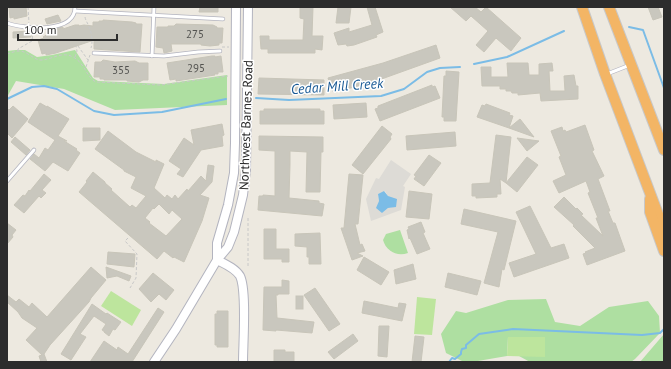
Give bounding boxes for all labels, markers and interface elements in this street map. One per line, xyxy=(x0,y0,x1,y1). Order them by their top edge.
scale bar xyxy=(18,16,117,42)
text: 100 m xyxy=(24,22,57,37)
house number: 275 xyxy=(186,27,204,41)
street label: Northwest Barnes Road xyxy=(235,60,257,190)
house number: 295 xyxy=(187,61,205,75)
house number: 355 xyxy=(112,63,130,77)
water label: Cedar Mill Creek xyxy=(290,74,384,98)

